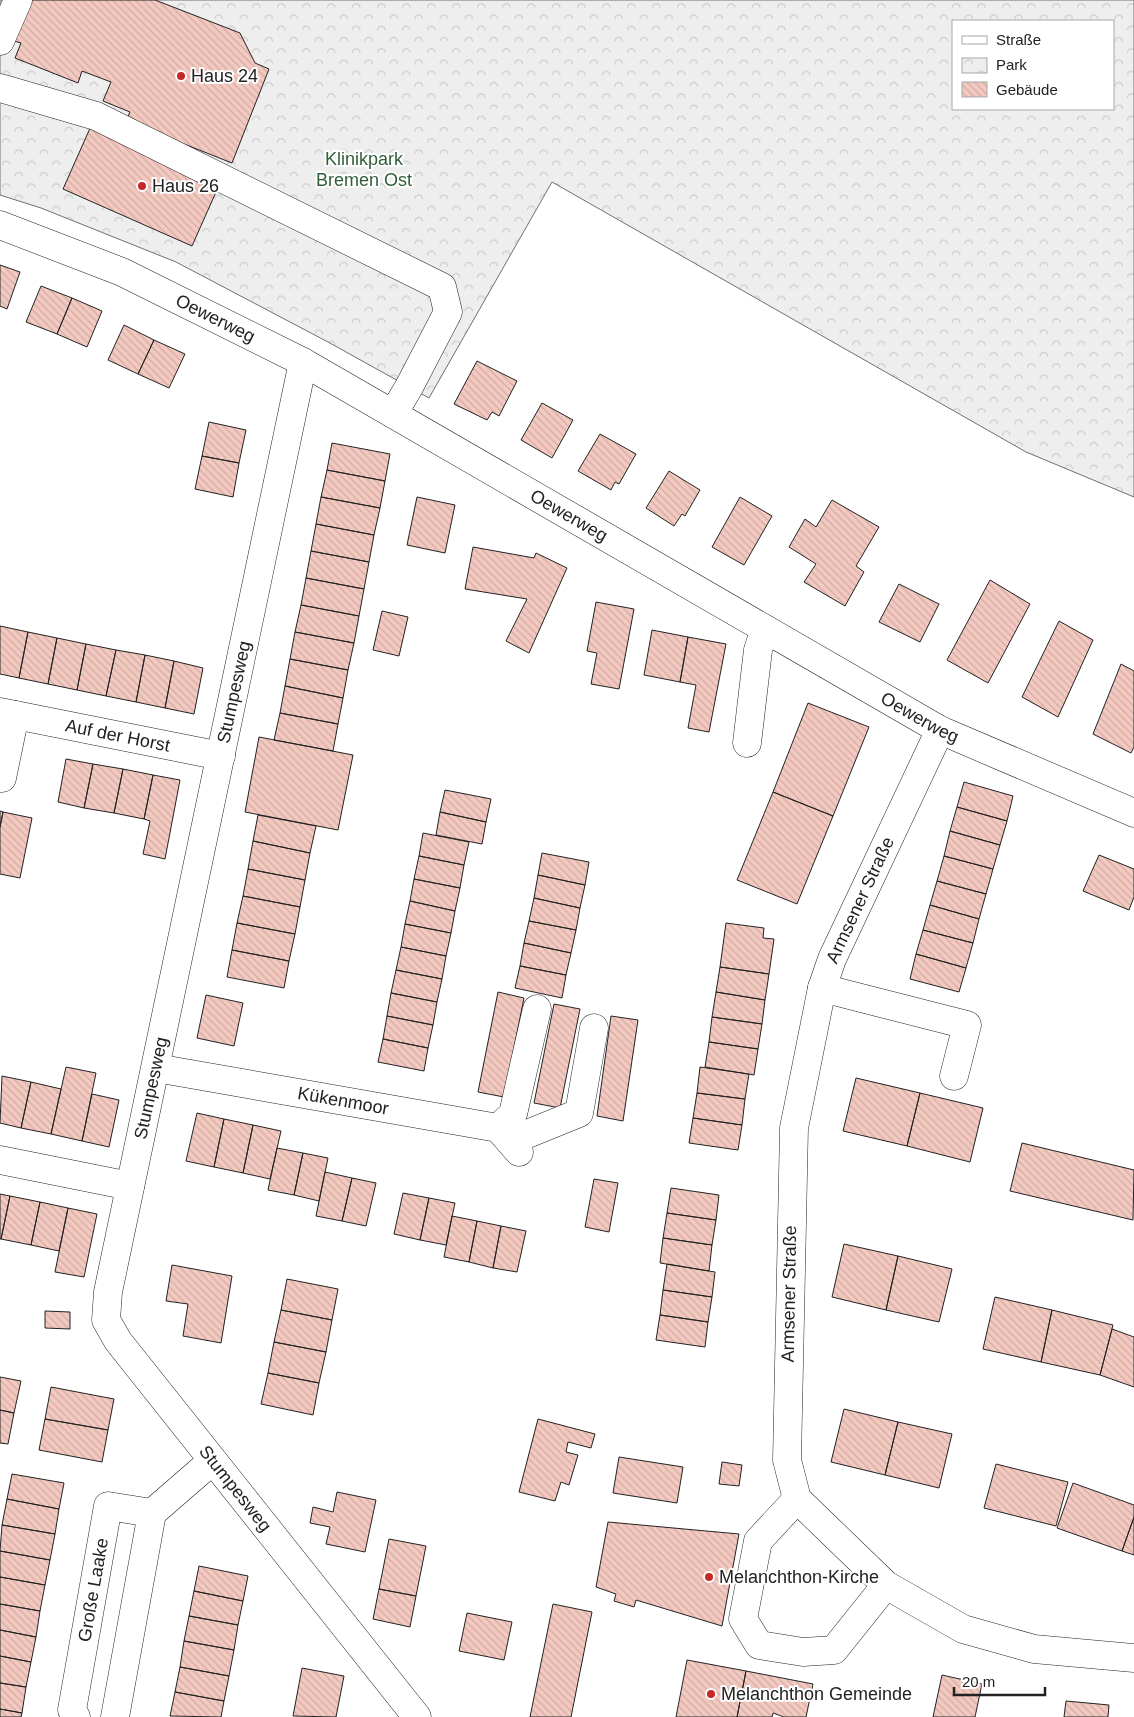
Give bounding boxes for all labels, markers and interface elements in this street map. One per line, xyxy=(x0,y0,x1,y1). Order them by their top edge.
legend xyxy=(952,20,1114,110)
text: Straße xyxy=(996,31,1041,48)
text: Park xyxy=(996,56,1027,73)
place label: Haus 24 xyxy=(191,66,258,86)
marker: Haus 24 xyxy=(175,70,187,82)
text: Gebäude xyxy=(996,81,1058,98)
park label: Klinikpark Bremen Ost xyxy=(316,149,412,190)
place label: Haus 26 xyxy=(152,176,219,196)
marker: Haus 26 xyxy=(136,180,148,192)
street label: Oewerweg xyxy=(172,290,258,347)
street label: Oewerweg xyxy=(527,485,611,546)
street label: Stumpesweg xyxy=(213,639,255,745)
street label: Oewerweg xyxy=(877,688,962,747)
street label: Auf der Horst xyxy=(64,715,172,756)
street label: Armsener Straße xyxy=(822,834,898,966)
street label: Stumpesweg xyxy=(130,1035,172,1141)
street label: Kükenmoor xyxy=(296,1083,390,1119)
street label: Armsener Straße xyxy=(778,1225,800,1363)
street label: Stumpesweg xyxy=(195,1442,276,1536)
street label: Große Laake xyxy=(74,1536,112,1643)
place label: Melanchthon-Kirche xyxy=(719,1567,879,1587)
marker: Melanchthon-Kirche xyxy=(703,1571,715,1583)
scale bar xyxy=(954,1664,1045,1696)
text: 20 m xyxy=(962,1673,995,1690)
place label: Melanchthon Gemeinde xyxy=(721,1684,912,1704)
marker: Melanchthon Gemeinde xyxy=(705,1688,717,1700)

